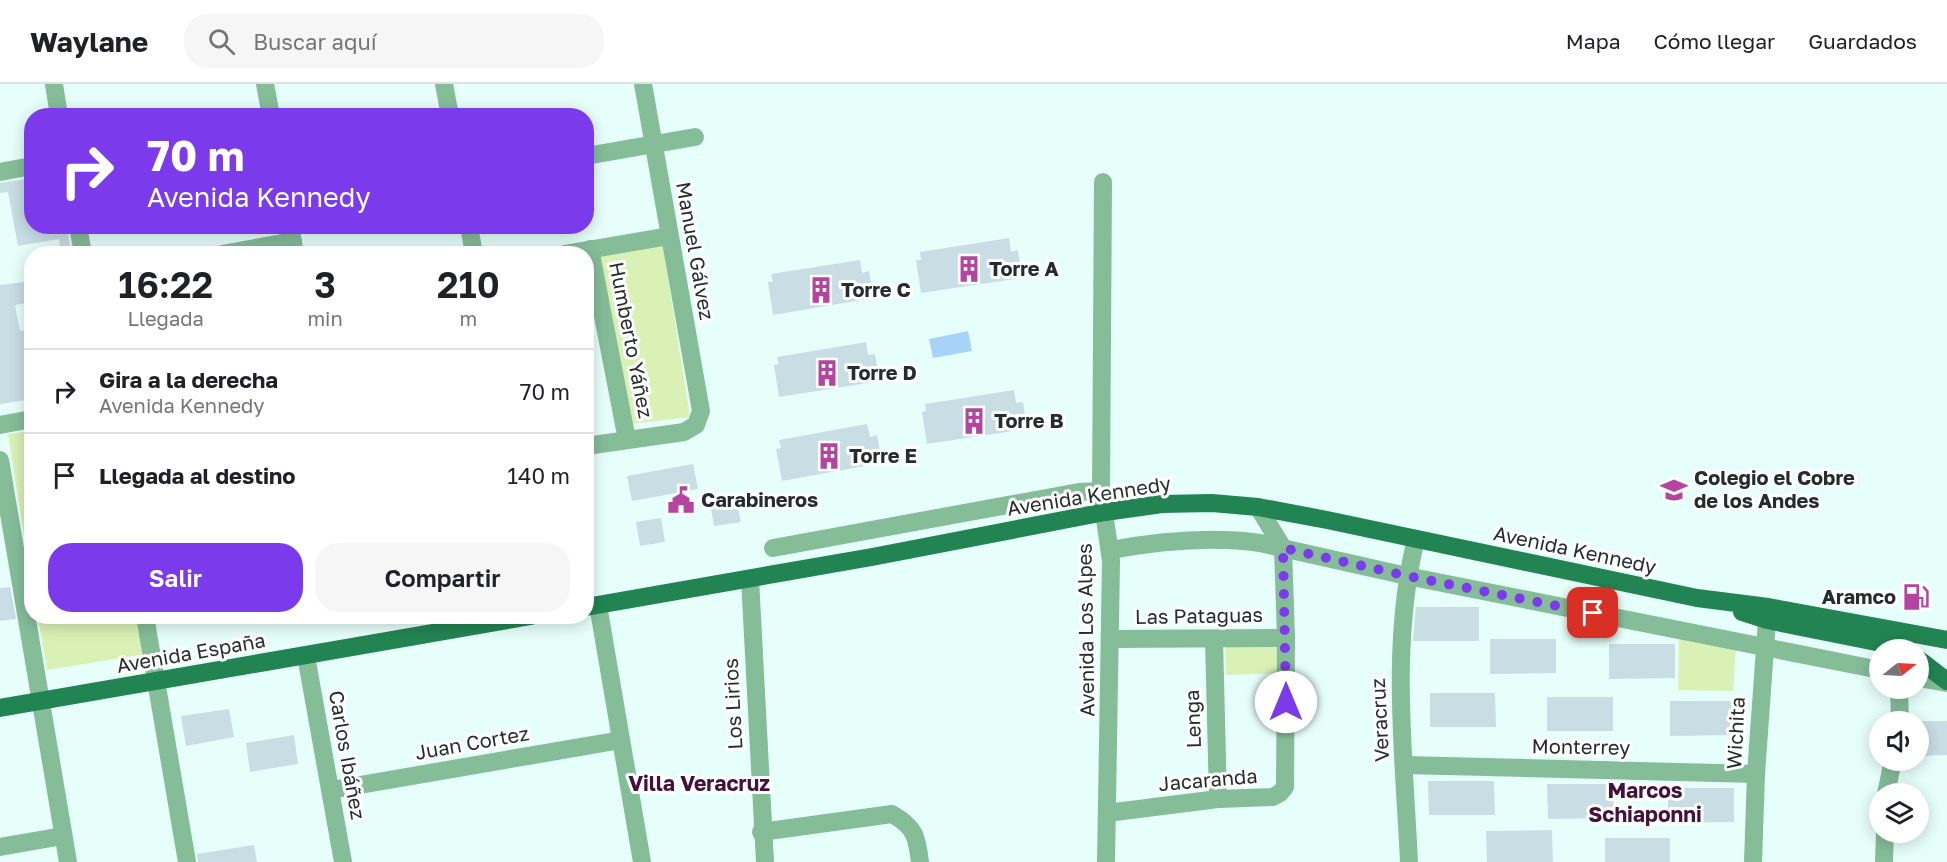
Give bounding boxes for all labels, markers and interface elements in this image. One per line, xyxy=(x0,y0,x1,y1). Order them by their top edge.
search box xyxy=(184,14,604,68)
text: Waylane xyxy=(30,25,148,58)
icon: search xyxy=(205,25,238,58)
text: Buscar aquí xyxy=(253,28,377,55)
text: Mapa xyxy=(1566,28,1621,54)
text: Cómo llegar xyxy=(1654,28,1775,54)
text: Guardados xyxy=(1808,28,1917,54)
text: 70 m xyxy=(147,130,244,180)
icon: right xyxy=(48,132,126,210)
street label: Manuel Gálvez xyxy=(672,180,720,322)
text: Avenida Kennedy xyxy=(147,181,371,213)
building icon: Torre A xyxy=(954,254,984,284)
place label: Torre A xyxy=(989,256,1059,280)
street label: Humberto Yáñez xyxy=(605,260,659,420)
text: 16:22 xyxy=(118,263,213,306)
text: 3 xyxy=(314,263,336,306)
text: 210 xyxy=(437,263,500,306)
building icon: Torre C xyxy=(806,275,836,305)
place label: Torre C xyxy=(841,277,911,301)
text: Llegada xyxy=(128,306,204,330)
text: min xyxy=(307,306,343,330)
text: m xyxy=(460,306,477,330)
building icon: Torre D xyxy=(812,358,842,388)
place label: Torre D xyxy=(847,360,917,384)
text: Gira a la derecha xyxy=(99,366,278,393)
icon: right xyxy=(48,375,81,408)
text: 70 m xyxy=(520,378,570,405)
text: Avenida Kennedy xyxy=(99,393,265,417)
building icon: Torre B xyxy=(959,406,989,436)
place label: Torre B xyxy=(994,408,1064,432)
building icon: Torre E xyxy=(814,441,844,471)
place label: Torre E xyxy=(849,443,917,467)
icon: arrive xyxy=(48,459,81,492)
text: Llegada al destino xyxy=(99,462,296,489)
text: 140 m xyxy=(507,462,570,489)
place label: Colegio el Cobre de los Andes xyxy=(1694,465,1855,512)
street label: Avenida Kennedy xyxy=(1005,470,1172,520)
school or university icon: Colegio el Cobre de los Andes xyxy=(1659,475,1689,505)
public building icon: Carabineros xyxy=(666,485,696,515)
place label: Carabineros xyxy=(701,487,818,511)
street label: Avenida Kennedy xyxy=(1492,520,1659,578)
button: Salir xyxy=(48,543,303,612)
button: Compartir xyxy=(315,543,570,612)
street label: Avenida Los Alpes xyxy=(1071,543,1099,717)
fuel station icon: Aramco xyxy=(1901,582,1931,612)
place label: Aramco xyxy=(1822,584,1896,608)
pin xyxy=(1567,587,1618,638)
icon: arrive xyxy=(1576,596,1609,629)
street label: Las Pataguas xyxy=(1135,602,1263,628)
street label: Avenida España xyxy=(114,627,267,677)
north arrow xyxy=(1869,639,1929,699)
map controls xyxy=(1869,639,1929,843)
street label: Los Lirios xyxy=(718,658,746,750)
position arrow xyxy=(1254,670,1318,734)
street label: Veracruz xyxy=(1365,678,1393,762)
street label: Carlos Ibáñez xyxy=(325,688,371,821)
street label: Lenga xyxy=(1179,689,1205,749)
street label: Wichita xyxy=(1721,696,1749,770)
button: sound xyxy=(1869,711,1929,771)
street label: Juan Cortez xyxy=(413,720,531,764)
street label: Monterrey xyxy=(1531,733,1631,759)
street label: Jacaranda xyxy=(1157,763,1258,795)
district label: Villa Veracruz xyxy=(628,770,770,796)
district label: Marcos Schiaponni xyxy=(1588,777,1702,827)
button: layers xyxy=(1869,783,1929,843)

